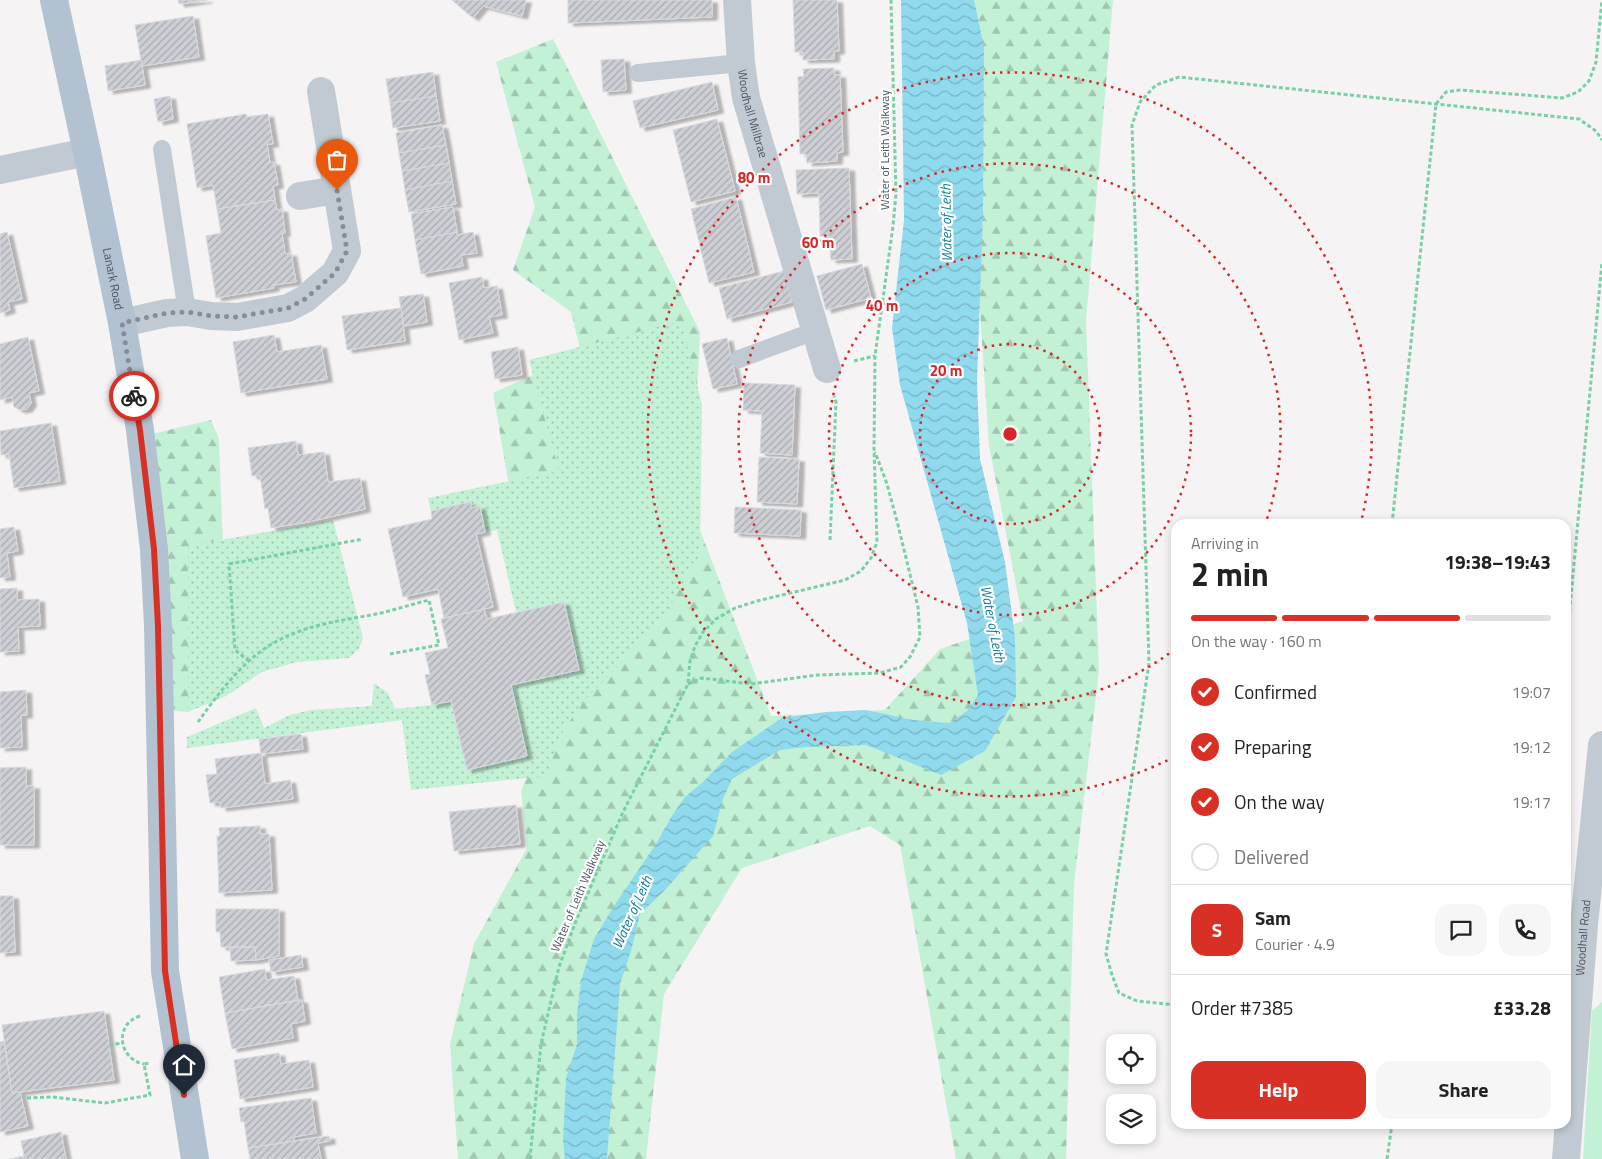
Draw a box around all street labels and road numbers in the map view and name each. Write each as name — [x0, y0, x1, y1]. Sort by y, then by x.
street label: Woodhall Millbrae — [733, 68, 773, 160]
street label: Water of Leith Walkway — [875, 90, 894, 210]
street label: Lanark Road — [98, 246, 129, 311]
street label: Water of Leith Walkway — [545, 837, 610, 955]
street label: Woodhall Road — [1570, 899, 1595, 976]

